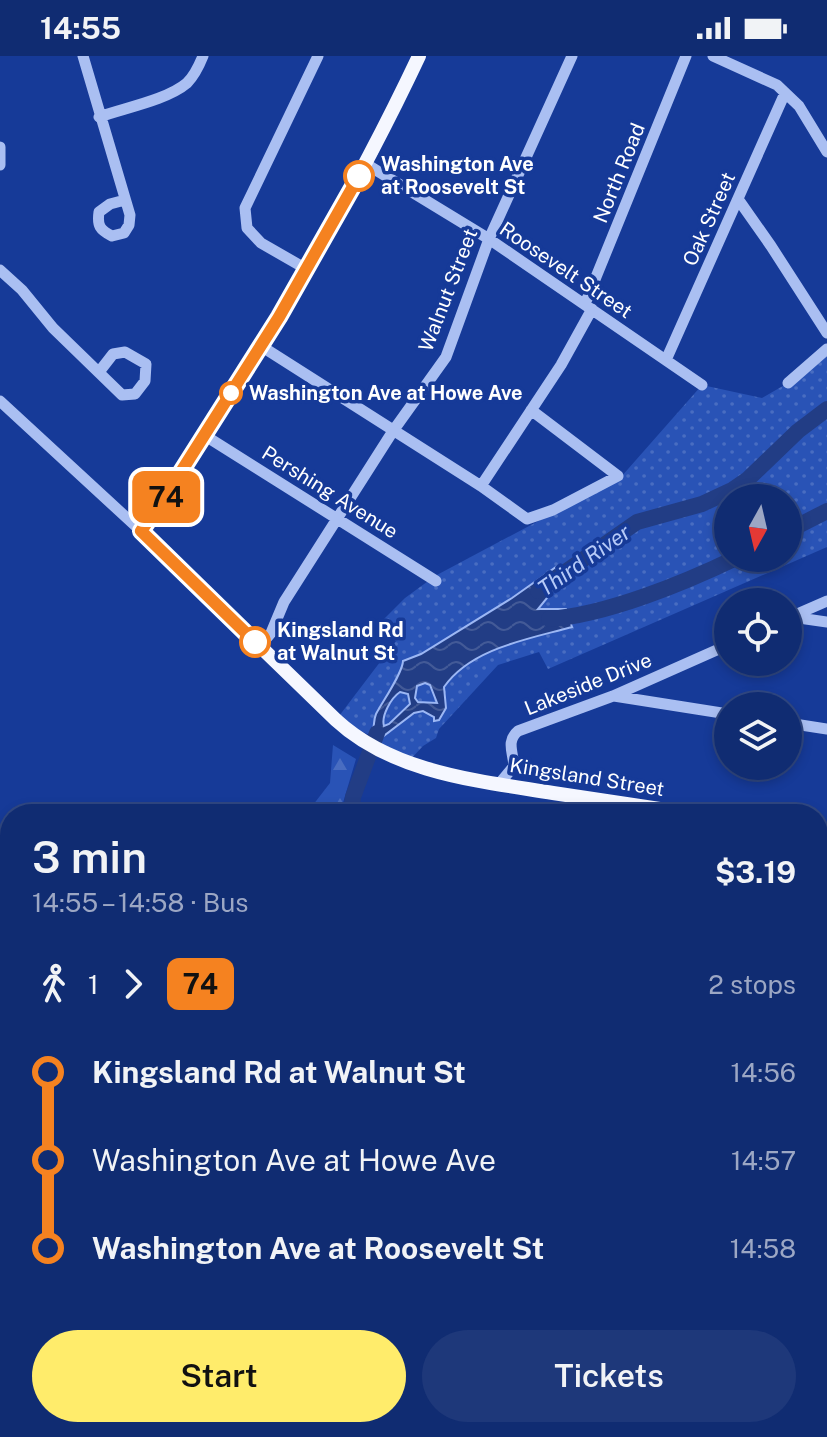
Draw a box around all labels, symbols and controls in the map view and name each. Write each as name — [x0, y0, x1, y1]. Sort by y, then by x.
text: 14:55 — [40, 10, 121, 46]
street label: North Road — [588, 120, 650, 226]
place label: Washington Ave at Roosevelt St — [381, 152, 534, 199]
marker: Washington Ave at Roosevelt St — [344, 161, 374, 191]
street label: Oak Street — [678, 168, 740, 270]
street label: Roosevelt Street — [495, 217, 637, 323]
street label: Walnut Street — [414, 225, 482, 355]
place label: Washington Ave at Howe Ave — [249, 381, 523, 405]
marker: Washington Ave at Howe Ave — [220, 382, 242, 404]
street label: Pershing Avenue — [258, 441, 402, 543]
line badge: 74 — [130, 471, 202, 523]
text: 74 — [148, 480, 184, 513]
north arrow — [714, 484, 802, 572]
map controls — [714, 484, 802, 780]
water label: Third River — [533, 518, 636, 601]
button: locate — [714, 588, 802, 676]
place label: Kingsland Rd at Walnut St — [277, 618, 404, 665]
marker: Kingsland Rd at Walnut St — [240, 627, 270, 657]
street label: Lakeside Drive — [521, 648, 655, 720]
button: layers — [714, 692, 802, 780]
street label: Kingsland Street — [508, 753, 666, 801]
text: 3 min — [32, 831, 147, 883]
text: $3.19 — [715, 854, 796, 890]
text: 14:55 – 14:58 · Bus — [32, 887, 248, 918]
icon: walk — [32, 962, 76, 1006]
icon: forward — [111, 962, 155, 1006]
text: 74 — [183, 967, 218, 1000]
text: 1 — [88, 969, 99, 1000]
text: 2 stops — [708, 969, 796, 1000]
text: Kingsland Rd at Walnut St — [92, 1054, 466, 1090]
text: 14:56 — [730, 1057, 796, 1088]
text: Washington Ave at Howe Ave — [92, 1142, 496, 1178]
text: 14:57 — [731, 1145, 796, 1176]
text: Washington Ave at Roosevelt St — [92, 1230, 544, 1266]
text: 14:58 — [730, 1233, 796, 1264]
button: Start — [32, 1330, 406, 1422]
button: Tickets — [422, 1330, 796, 1422]

